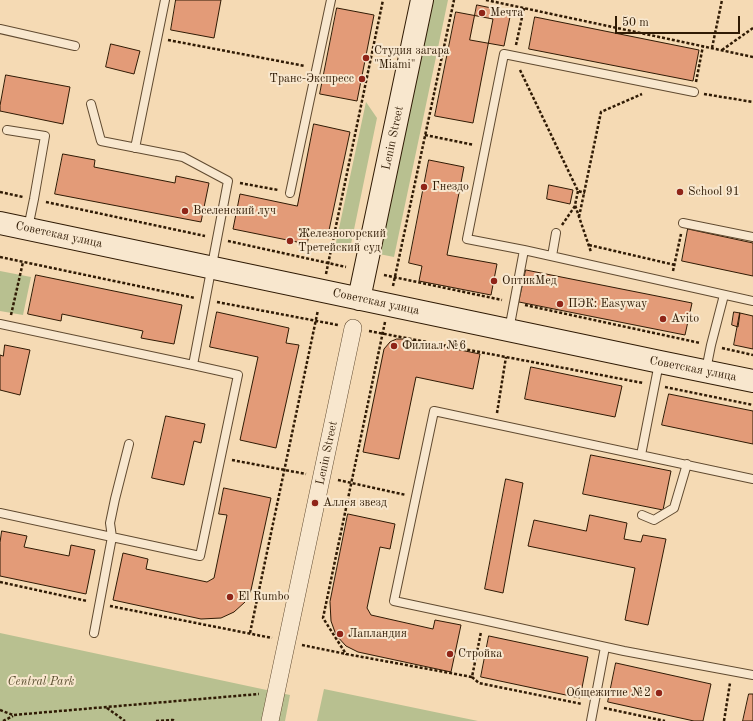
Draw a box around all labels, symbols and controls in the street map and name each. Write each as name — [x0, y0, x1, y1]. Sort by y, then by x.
place label: Мечта — [490, 6, 523, 20]
marker: Мечта — [477, 8, 487, 18]
scale bar — [617, 8, 742, 34]
text: 50 m — [622, 17, 649, 29]
place label: Студия загара "Miami" — [374, 44, 450, 72]
marker: Студия загара "Miami" — [361, 53, 371, 63]
place label: Транс-Экспресс — [269, 72, 354, 86]
marker: Транс-Экспресс — [357, 74, 367, 84]
street label: Lenin Street — [379, 105, 407, 171]
place label: Гнездо — [432, 180, 469, 194]
marker: Гнездо — [419, 182, 429, 192]
place label: School 91 — [688, 185, 740, 199]
marker: School 91 — [675, 187, 685, 197]
place label: Вселенский луч — [193, 204, 276, 218]
marker: Вселенский луч — [180, 206, 190, 216]
street label: Советская улица — [14, 219, 104, 251]
place label: Железногорский Третейский суд — [298, 227, 386, 255]
marker: Железногорский Третейский суд — [285, 236, 295, 246]
place label: ОптикМед — [502, 274, 557, 288]
marker: ОптикМед — [489, 276, 499, 286]
street label: Советская улица — [331, 286, 421, 318]
place label: ПЭК: Easyway — [568, 297, 647, 311]
marker: ПЭК: Easyway — [555, 299, 565, 309]
place label: Avito — [671, 312, 699, 326]
marker: Avito — [658, 314, 668, 324]
place label: Филиал №6 — [402, 339, 466, 353]
marker: Филиал №6 — [389, 341, 399, 351]
street label: Советская улица — [648, 353, 738, 385]
street label: Lenin Street — [313, 420, 341, 486]
place label: Аллея звезд — [323, 496, 387, 510]
marker: Аллея звезд — [310, 498, 320, 508]
place label: El Rumbo — [238, 590, 290, 604]
marker: El Rumbo — [225, 592, 235, 602]
place label: Лапландия — [348, 627, 407, 641]
marker: Лапландия — [335, 629, 345, 639]
place label: Стройка — [458, 647, 502, 661]
marker: Стройка — [445, 649, 455, 659]
park label: Central Park — [8, 675, 74, 689]
place label: Общежитие №2 — [566, 686, 651, 700]
marker: Общежитие №2 — [654, 688, 664, 698]

